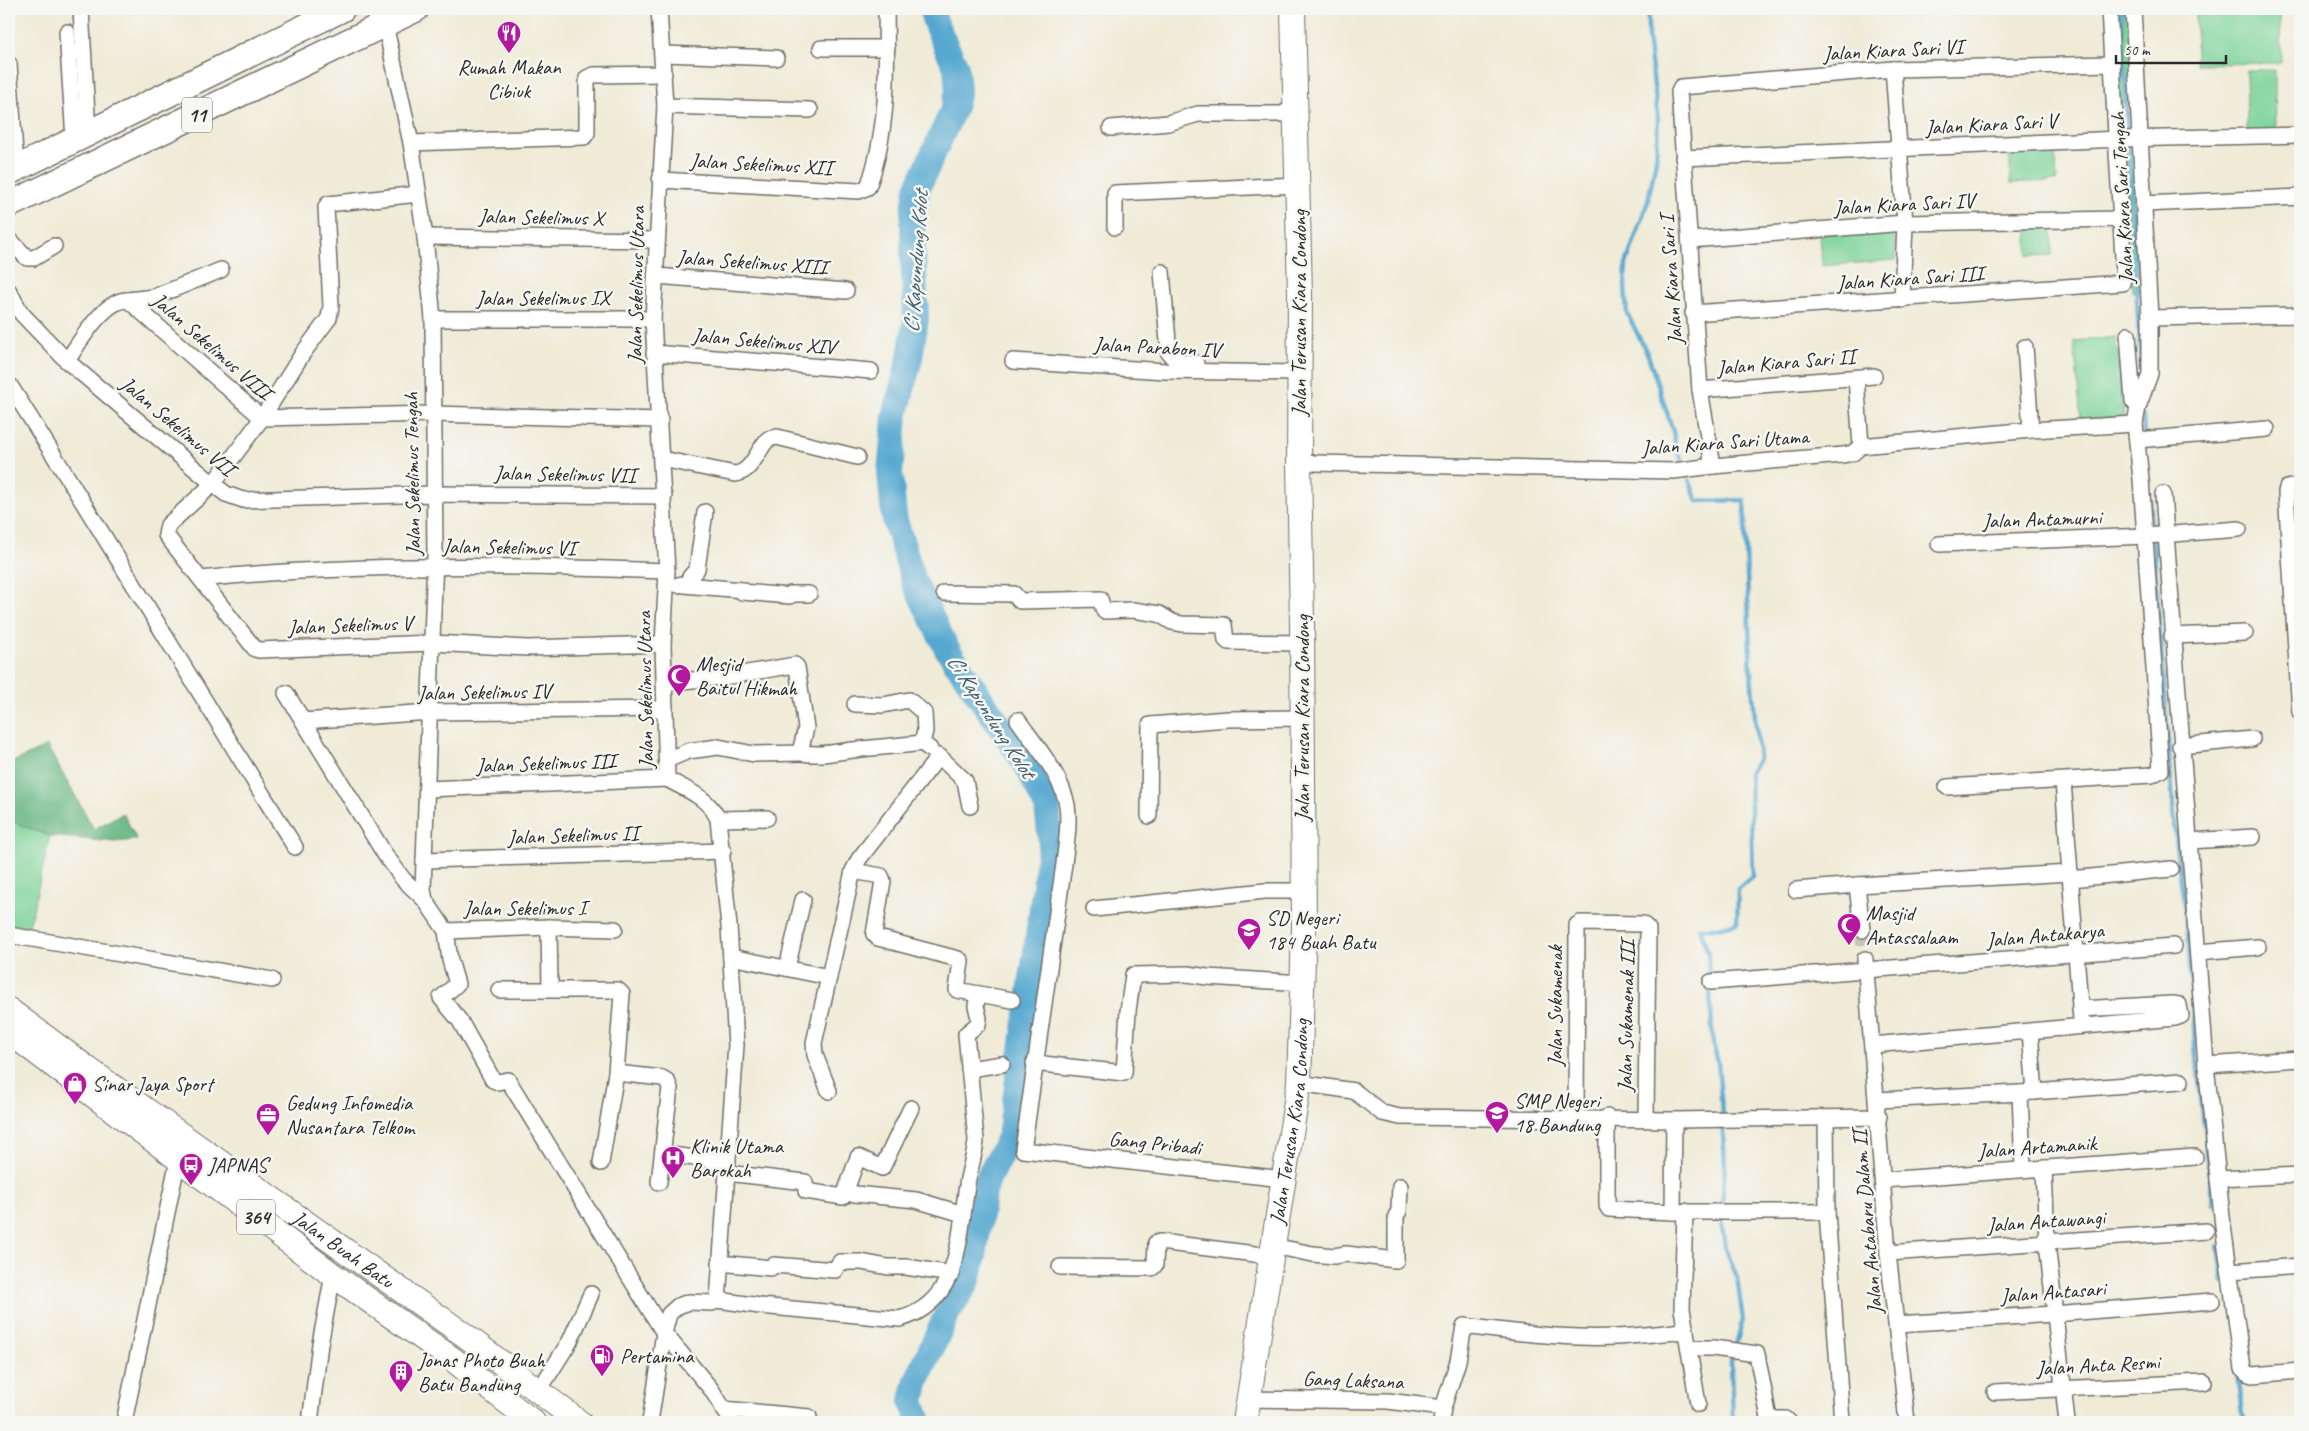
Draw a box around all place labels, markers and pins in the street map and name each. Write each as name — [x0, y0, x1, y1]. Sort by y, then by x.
restaurant icon: Rumah Makan Cibiuk — [496, 20, 522, 54]
place label: Rumah Makan Cibiuk — [457, 54, 561, 104]
place label: Mesjid Baitul Hikmah — [696, 651, 798, 701]
mosque icon: Mesjid Baitul Hikmah — [666, 663, 692, 697]
place label: Masjid Antassalaam — [1866, 900, 1959, 950]
place label: SD Negeri 184 Buah Batu — [1266, 905, 1377, 955]
mosque icon: Masjid Antassalaam — [1836, 912, 1862, 946]
school or university icon: SD Negeri 184 Buah Batu — [1236, 917, 1262, 951]
shop icon: Sinar Jaya Sport — [62, 1071, 88, 1105]
place label: Sinar Jaya Sport — [92, 1071, 216, 1097]
place label: SMP Negeri 18 Bandung — [1514, 1088, 1603, 1138]
place label: Gedung Infomedia Nusantara Telkom — [286, 1090, 416, 1140]
school or university icon: SMP Negeri 18 Bandung — [1484, 1100, 1510, 1134]
office icon: Gedung Infomedia Nusantara Telkom — [255, 1102, 281, 1136]
place label: Klinik Utama Barokah — [690, 1133, 785, 1183]
hospital icon: Klinik Utama Barokah — [660, 1145, 686, 1179]
bus stop icon: JAPNAS — [178, 1152, 204, 1186]
place label: JAPNAS — [207, 1152, 271, 1178]
fuel station icon: Pertamina — [589, 1343, 615, 1377]
place label: Pertamina — [620, 1343, 695, 1369]
place label: Jonas Photo Buah Batu Bandung — [417, 1347, 546, 1397]
building icon: Jonas Photo Buah Batu Bandung — [388, 1359, 414, 1393]

